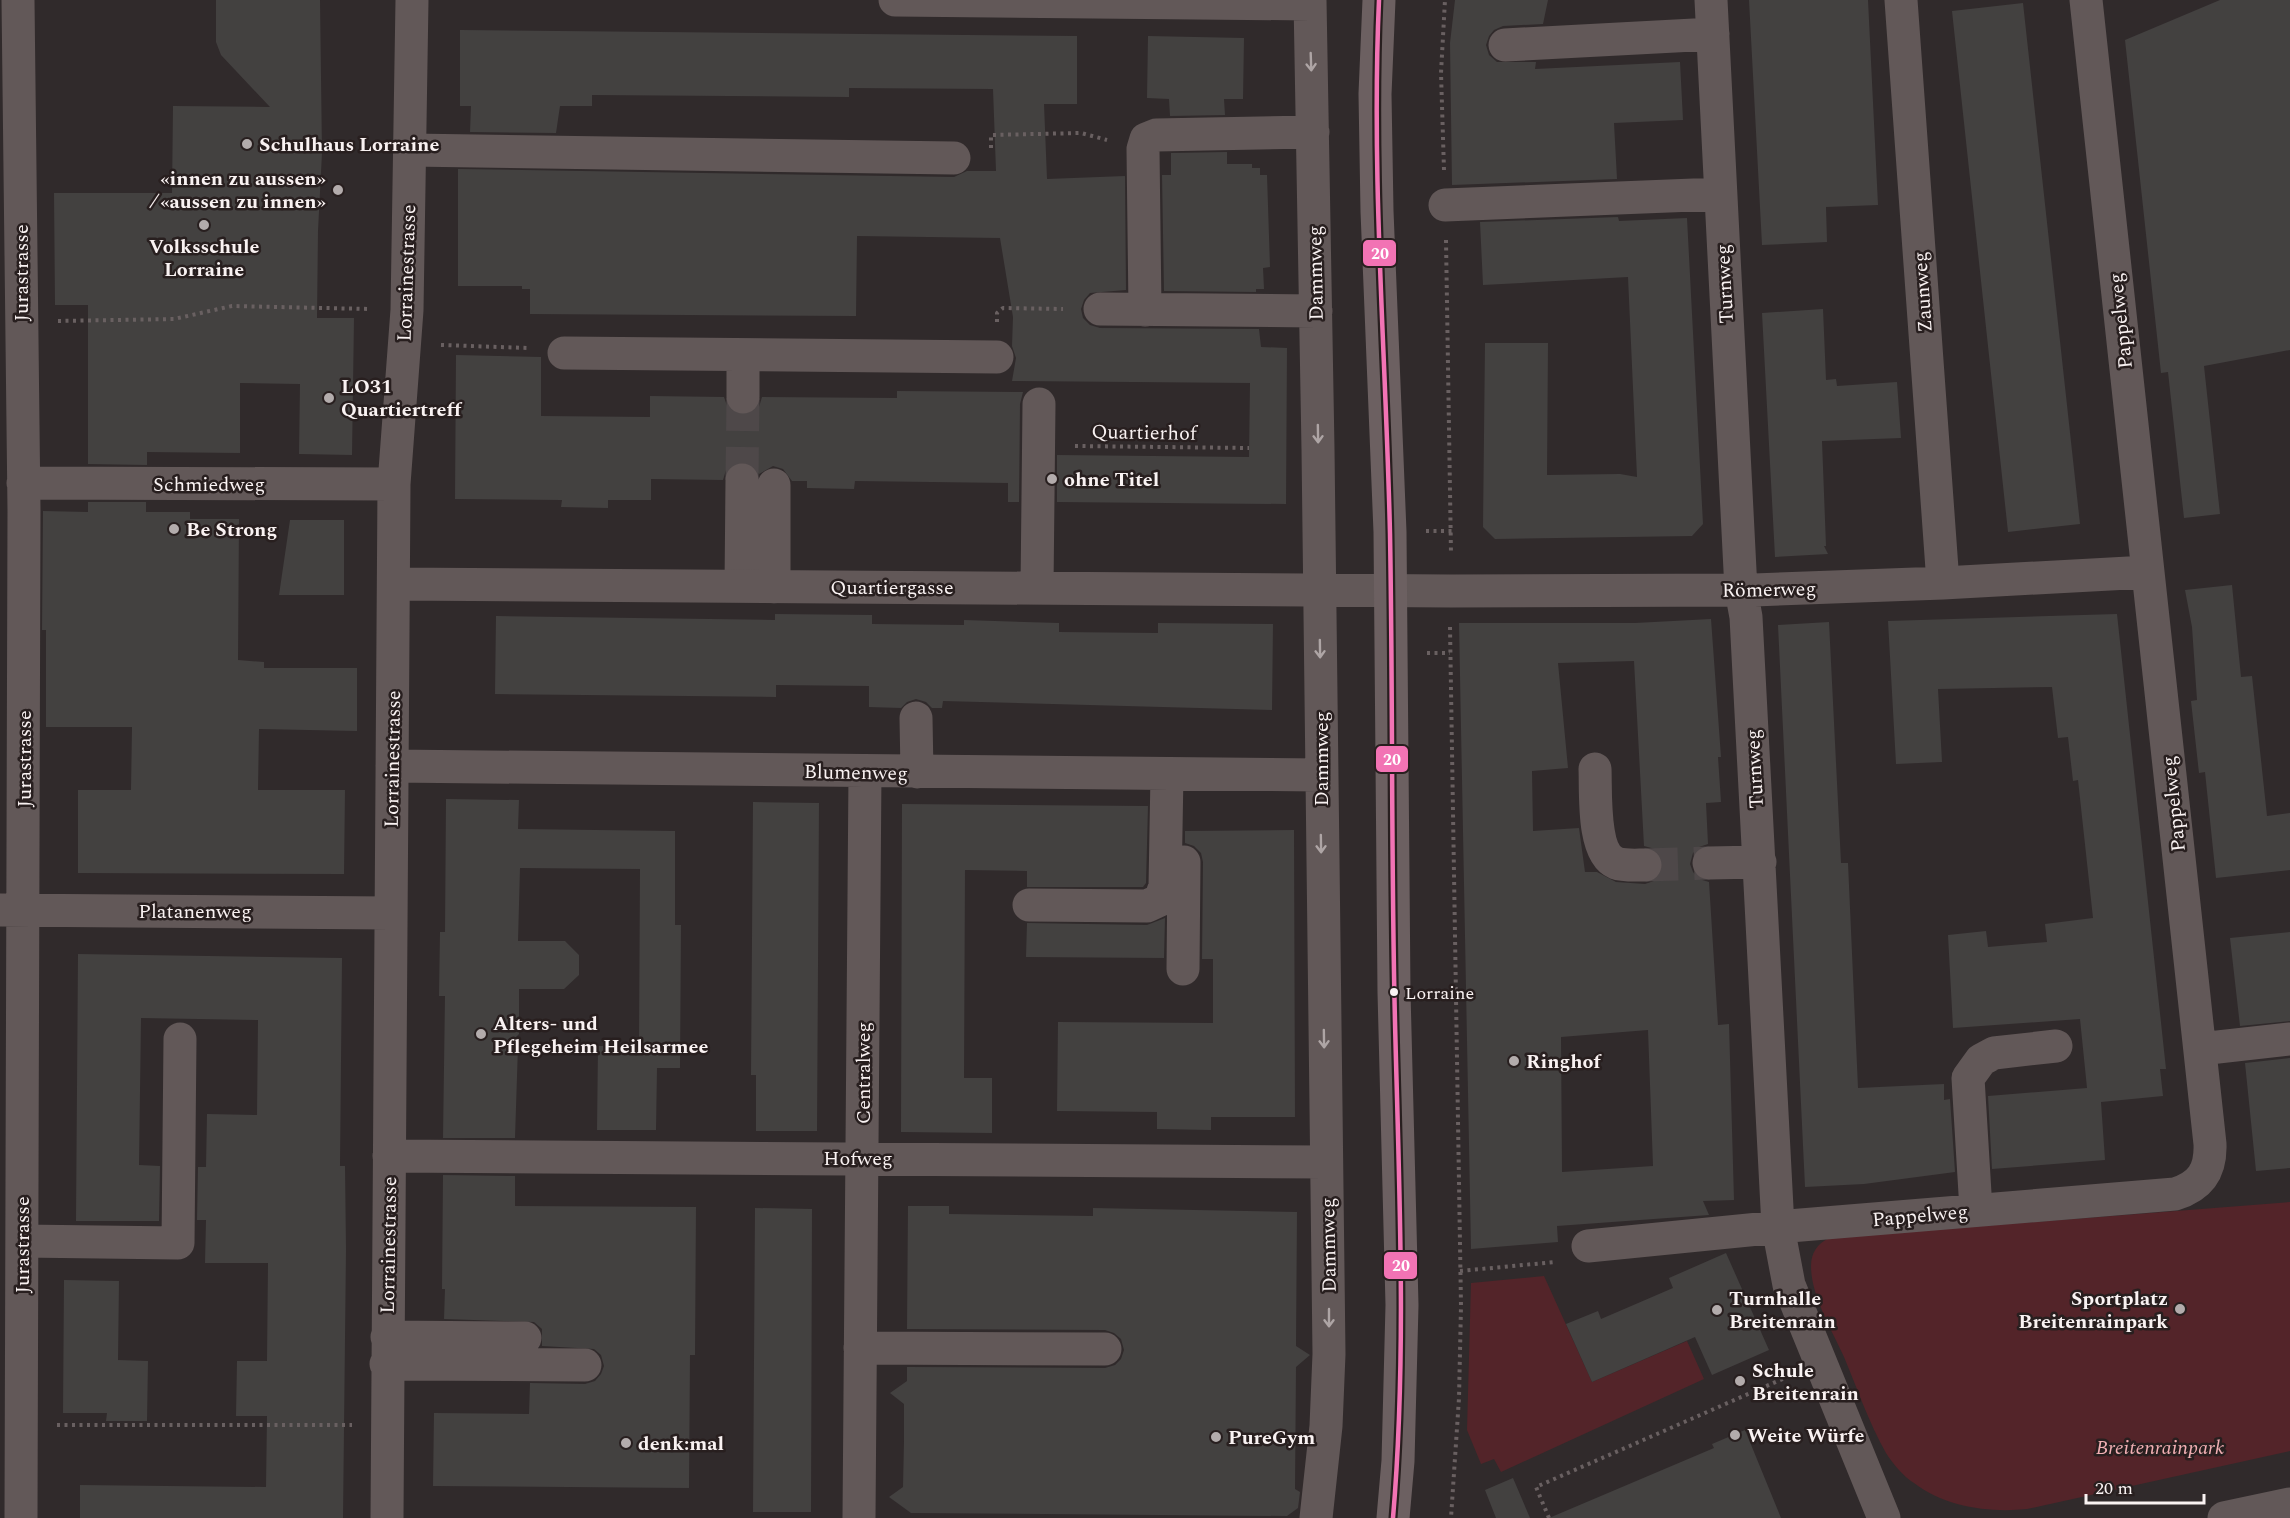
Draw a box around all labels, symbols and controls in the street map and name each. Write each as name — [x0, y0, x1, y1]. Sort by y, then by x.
one-way arrow — [1305, 52, 1317, 72]
place label: Schulhaus Lorraine — [259, 130, 439, 160]
marker: Schulhaus Lorraine — [240, 137, 254, 151]
place label: «innen zu aussen» ⁄ «aussen zu innen» — [148, 164, 326, 217]
marker: «innen zu aussen» ⁄ «aussen zu innen» — [331, 183, 345, 197]
street label: Lorrainestrasse — [390, 204, 424, 342]
marker: Volksschule Lorraine — [197, 218, 211, 232]
street label: Jurastrasse — [7, 224, 37, 322]
street label: Dammweg — [1300, 225, 1332, 321]
place label: Volksschule Lorraine — [149, 232, 259, 285]
line badge: 20 — [1362, 239, 1397, 267]
text: 20 — [1371, 242, 1389, 266]
street label: Turnweg — [1708, 243, 1742, 324]
street label: Zaunweg — [1905, 250, 1941, 333]
street label: Pappelweg — [2101, 272, 2141, 370]
place label: LO31 Quartiertreff — [341, 372, 462, 425]
marker: LO31 Quartiertreff — [322, 391, 336, 405]
street label: Quartierhof — [1091, 417, 1199, 449]
one-way arrow — [1312, 423, 1324, 443]
place label: ohne Titel — [1064, 465, 1159, 495]
street label: Schmiedweg — [153, 470, 265, 500]
marker: ohne Titel — [1045, 472, 1059, 486]
place label: Be Strong — [186, 515, 277, 545]
marker: Be Strong — [167, 522, 181, 536]
street label: Quartiergasse — [830, 573, 954, 603]
street label: Römerweg — [1722, 574, 1817, 606]
one-way arrow — [1314, 638, 1326, 658]
street label: Lorrainestrasse — [377, 690, 409, 828]
street label: Jurastrasse — [10, 710, 40, 808]
street label: Dammweg — [1307, 711, 1337, 807]
street label: Turnweg — [1738, 728, 1772, 809]
line badge: 20 — [1375, 745, 1409, 773]
text: 20 — [1383, 748, 1401, 772]
street label: Pappelweg — [2154, 755, 2194, 853]
street label: Blumenweg — [804, 757, 908, 789]
one-way arrow — [1315, 833, 1327, 853]
street label: Platanenweg — [138, 897, 252, 927]
place label: Lorraine — [1405, 980, 1474, 1007]
marker: Lorraine — [1388, 986, 1400, 998]
place label: Alters- und Pflegeheim Heilsarmee — [493, 1009, 709, 1062]
street label: Centralweg — [849, 1022, 879, 1124]
marker: Alters- und Pflegeheim Heilsarmee — [474, 1027, 488, 1041]
one-way arrow — [1318, 1028, 1330, 1048]
place label: Ringhof — [1526, 1047, 1602, 1077]
marker: Ringhof — [1507, 1054, 1521, 1068]
street label: Hofweg — [823, 1144, 893, 1174]
street label: Lorrainestrasse — [373, 1176, 405, 1314]
street label: Jurastrasse — [8, 1196, 38, 1294]
street label: Dammweg — [1313, 1197, 1345, 1293]
street label: Pappelweg — [1871, 1197, 1969, 1235]
line badge: 20 — [1383, 1251, 1418, 1280]
text: 20 — [1392, 1254, 1410, 1278]
place label: Turnhalle Breitenrain — [1729, 1284, 1836, 1337]
place label: Sportplatz Breitenrainpark — [2018, 1284, 2168, 1337]
marker: Sportplatz Breitenrainpark — [2173, 1302, 2187, 1316]
marker: Turnhalle Breitenrain — [1710, 1303, 1724, 1317]
one-way arrow — [1323, 1307, 1335, 1327]
place label: Schule Breitenrain — [1752, 1356, 1859, 1409]
marker: Schule Breitenrain — [1733, 1374, 1747, 1388]
place label: Weite Würfe — [1747, 1421, 1865, 1451]
place label: PureGym — [1228, 1423, 1315, 1453]
marker: Weite Würfe — [1728, 1428, 1742, 1442]
place label: denk:mal — [638, 1429, 724, 1459]
marker: PureGym — [1209, 1430, 1223, 1444]
park label: Breitenrainpark — [2096, 1433, 2225, 1463]
marker: denk:mal — [619, 1436, 633, 1450]
scale bar — [2086, 1467, 2204, 1505]
text: 20 m — [2095, 1475, 2133, 1502]

